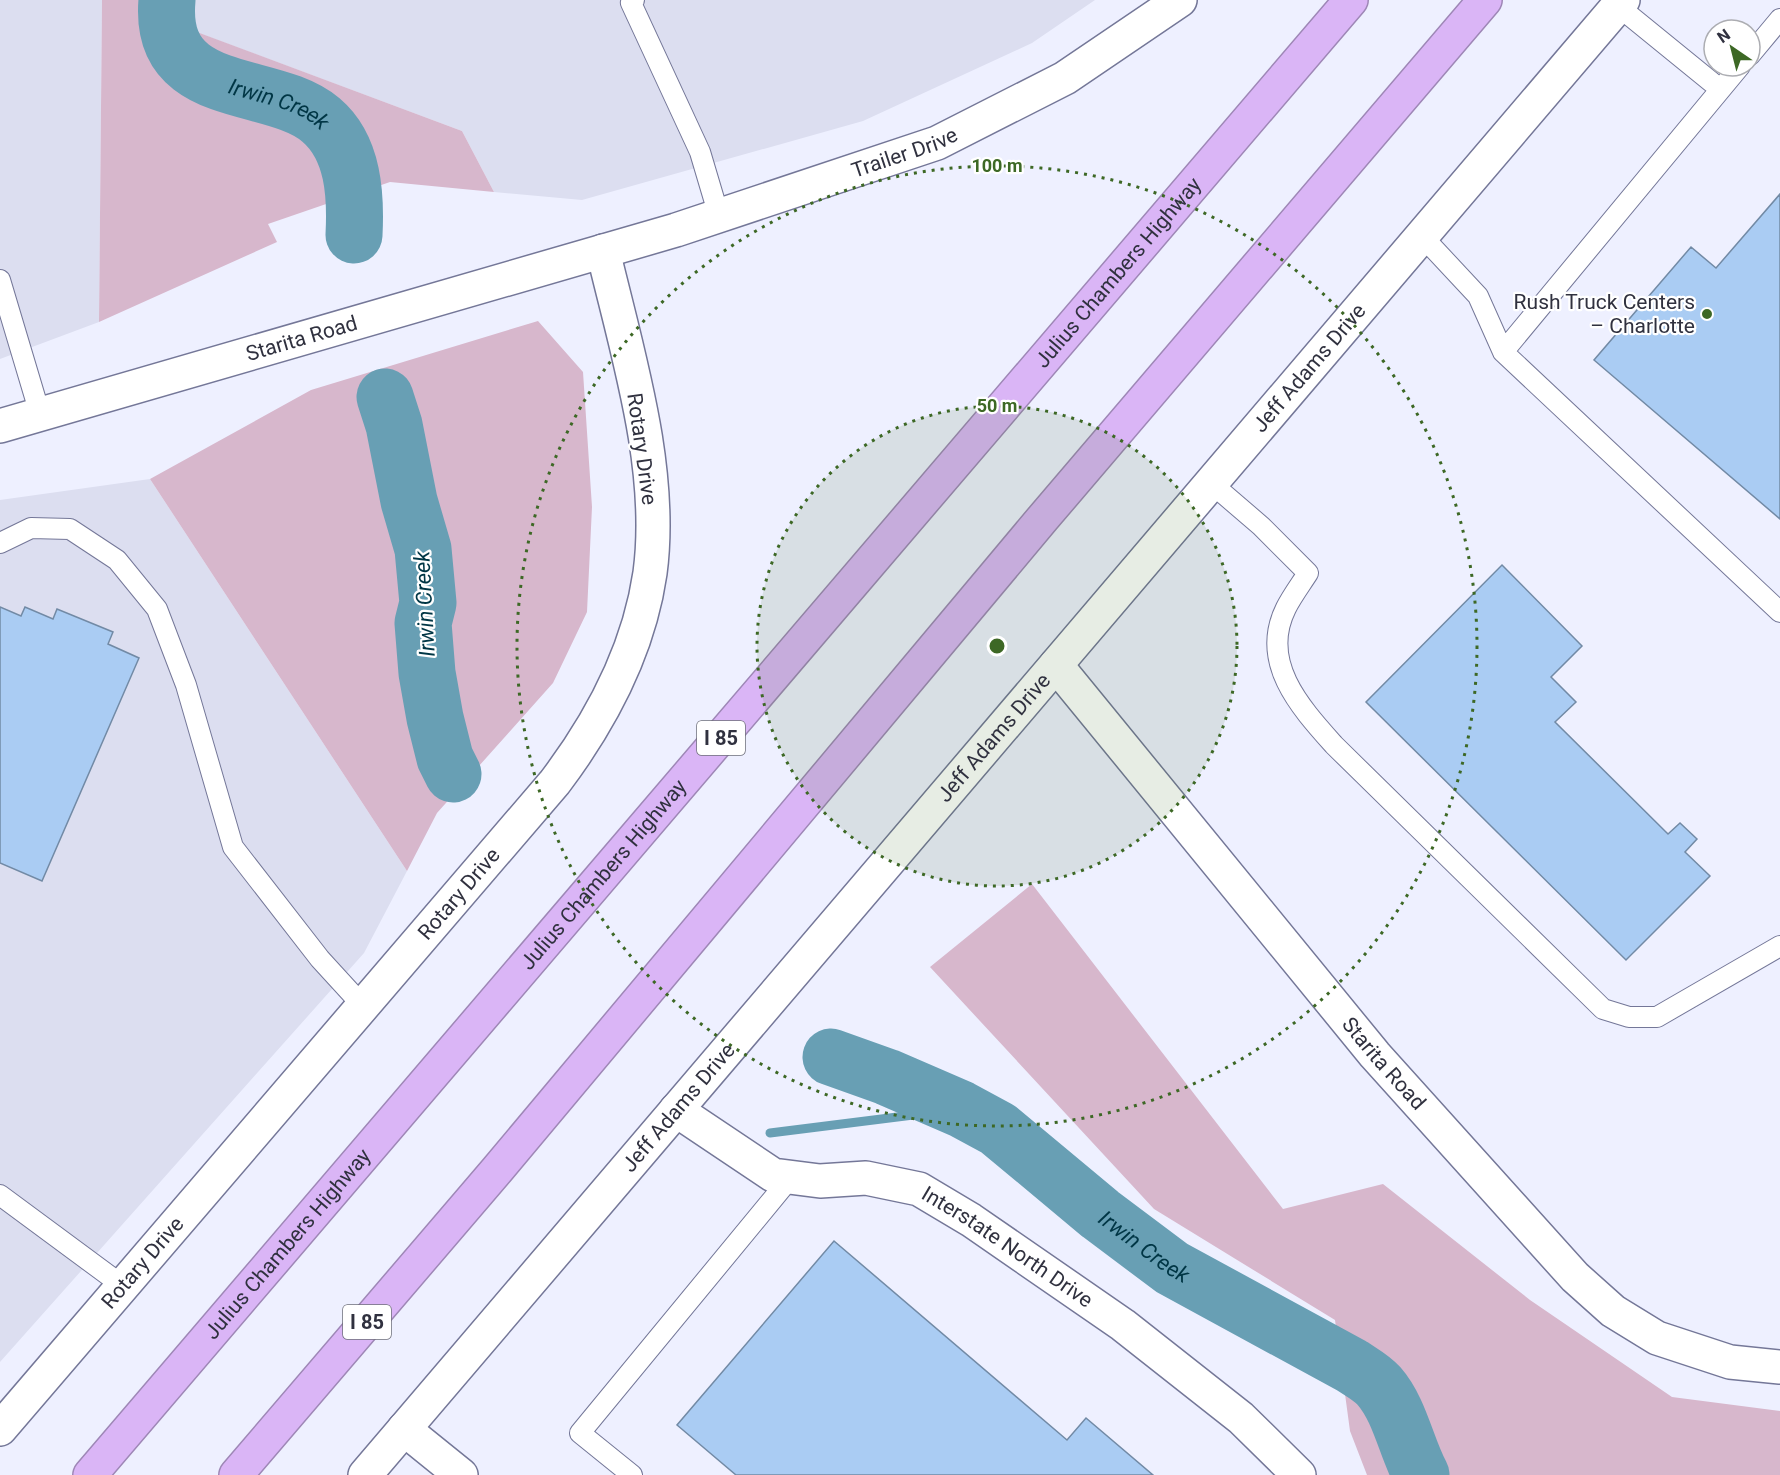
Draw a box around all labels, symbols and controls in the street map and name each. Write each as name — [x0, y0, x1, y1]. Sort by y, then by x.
north arrow — [1702, 18, 1762, 78]
text: N — [1714, 25, 1734, 47]
water label: Irwin Creek — [225, 74, 335, 135]
street label: Trailer Drive — [848, 123, 962, 183]
text: 100 m — [971, 155, 1023, 176]
street label: Julius Chambers Highway — [1030, 172, 1206, 373]
place label: Rush Truck Centers – Charlotte — [1514, 290, 1695, 338]
street label: Jeff Adams Drive — [1248, 299, 1371, 437]
marker: Rush Truck Centers – Charlotte — [1700, 307, 1714, 321]
street label: Starita Road — [243, 311, 360, 366]
street label: Rotary Drive — [622, 391, 662, 507]
text: 50 m — [977, 395, 1017, 416]
water label: Irwin Creek — [409, 549, 440, 658]
centre of rings — [987, 636, 1007, 656]
street label: Jeff Adams Drive — [932, 669, 1055, 807]
road number: I 85 — [697, 721, 745, 755]
street label: Julius Chambers Highway — [515, 774, 691, 975]
street label: Rotary Drive — [413, 843, 505, 945]
street label: Starita Road — [1337, 1012, 1430, 1115]
street label: Jeff Adams Drive — [617, 1038, 740, 1177]
street label: Julius Chambers Highway — [200, 1144, 376, 1344]
street label: Interstate North Drive — [918, 1181, 1097, 1312]
water label: Irwin Creek — [1094, 1206, 1195, 1289]
street label: Rotary Drive — [97, 1212, 188, 1313]
road number: I 85 — [343, 1305, 391, 1339]

